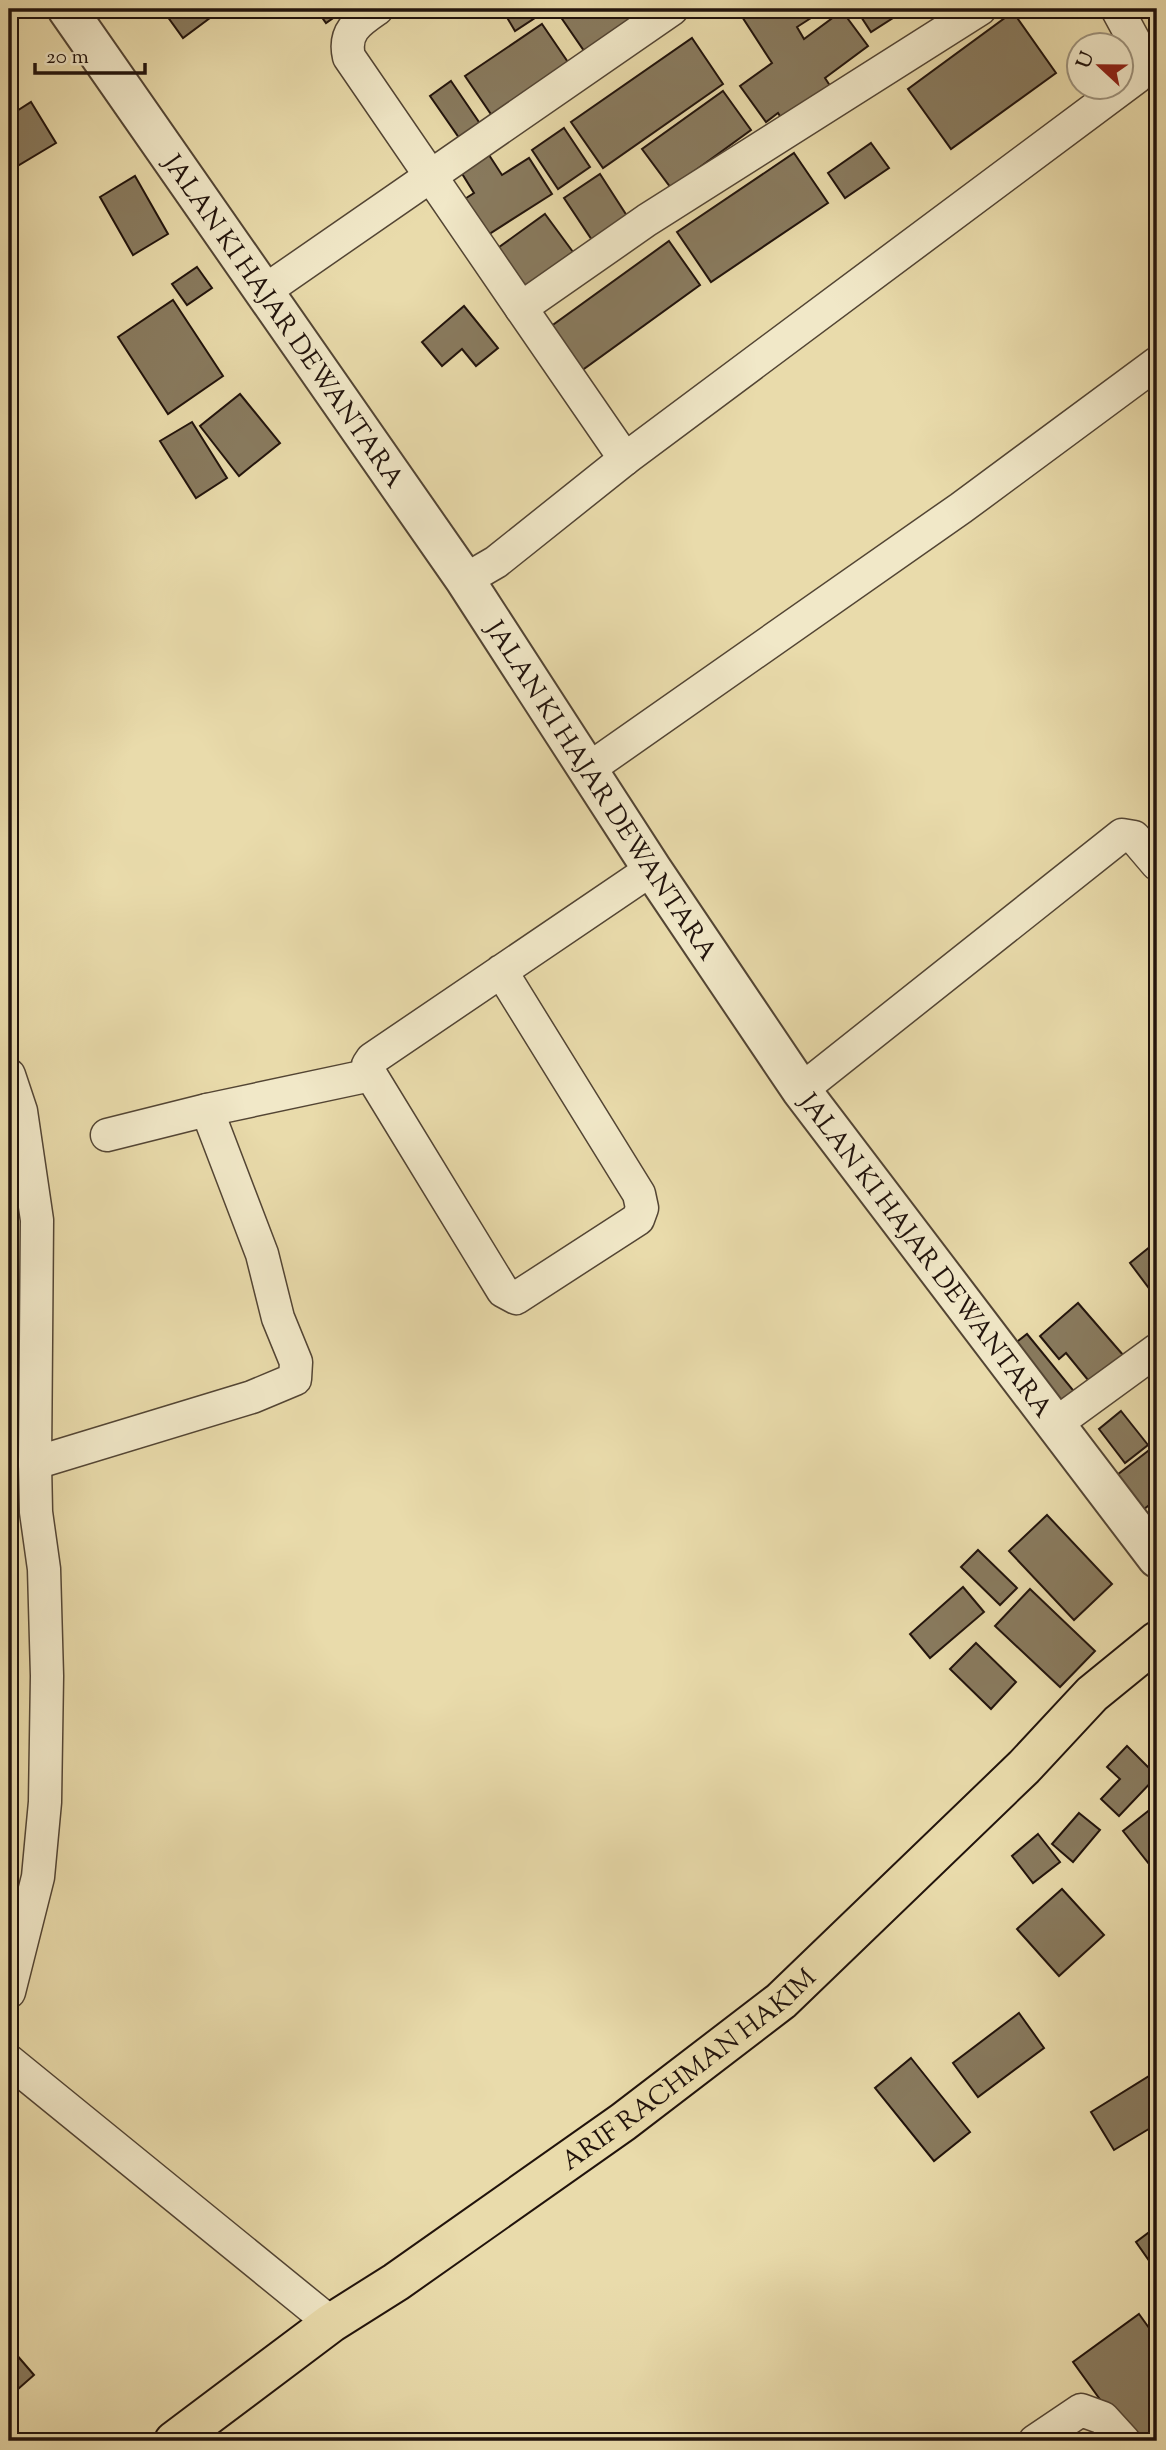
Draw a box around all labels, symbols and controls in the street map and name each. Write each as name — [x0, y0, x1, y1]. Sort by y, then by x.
scale bar — [35, 32, 145, 76]
north arrow — [1064, 32, 1134, 102]
text: 20 m — [46, 43, 89, 73]
text: U — [1071, 48, 1102, 73]
street label: JALAN KI HAJAR DEWANTARA — [152, 146, 412, 497]
street label: JALAN KI HAJAR DEWANTARA — [474, 613, 725, 969]
street label: JALAN KI HAJAR DEWANTARA — [788, 1085, 1060, 1427]
street label: ARIF RACHMAN HAKIM — [555, 1961, 825, 2181]

